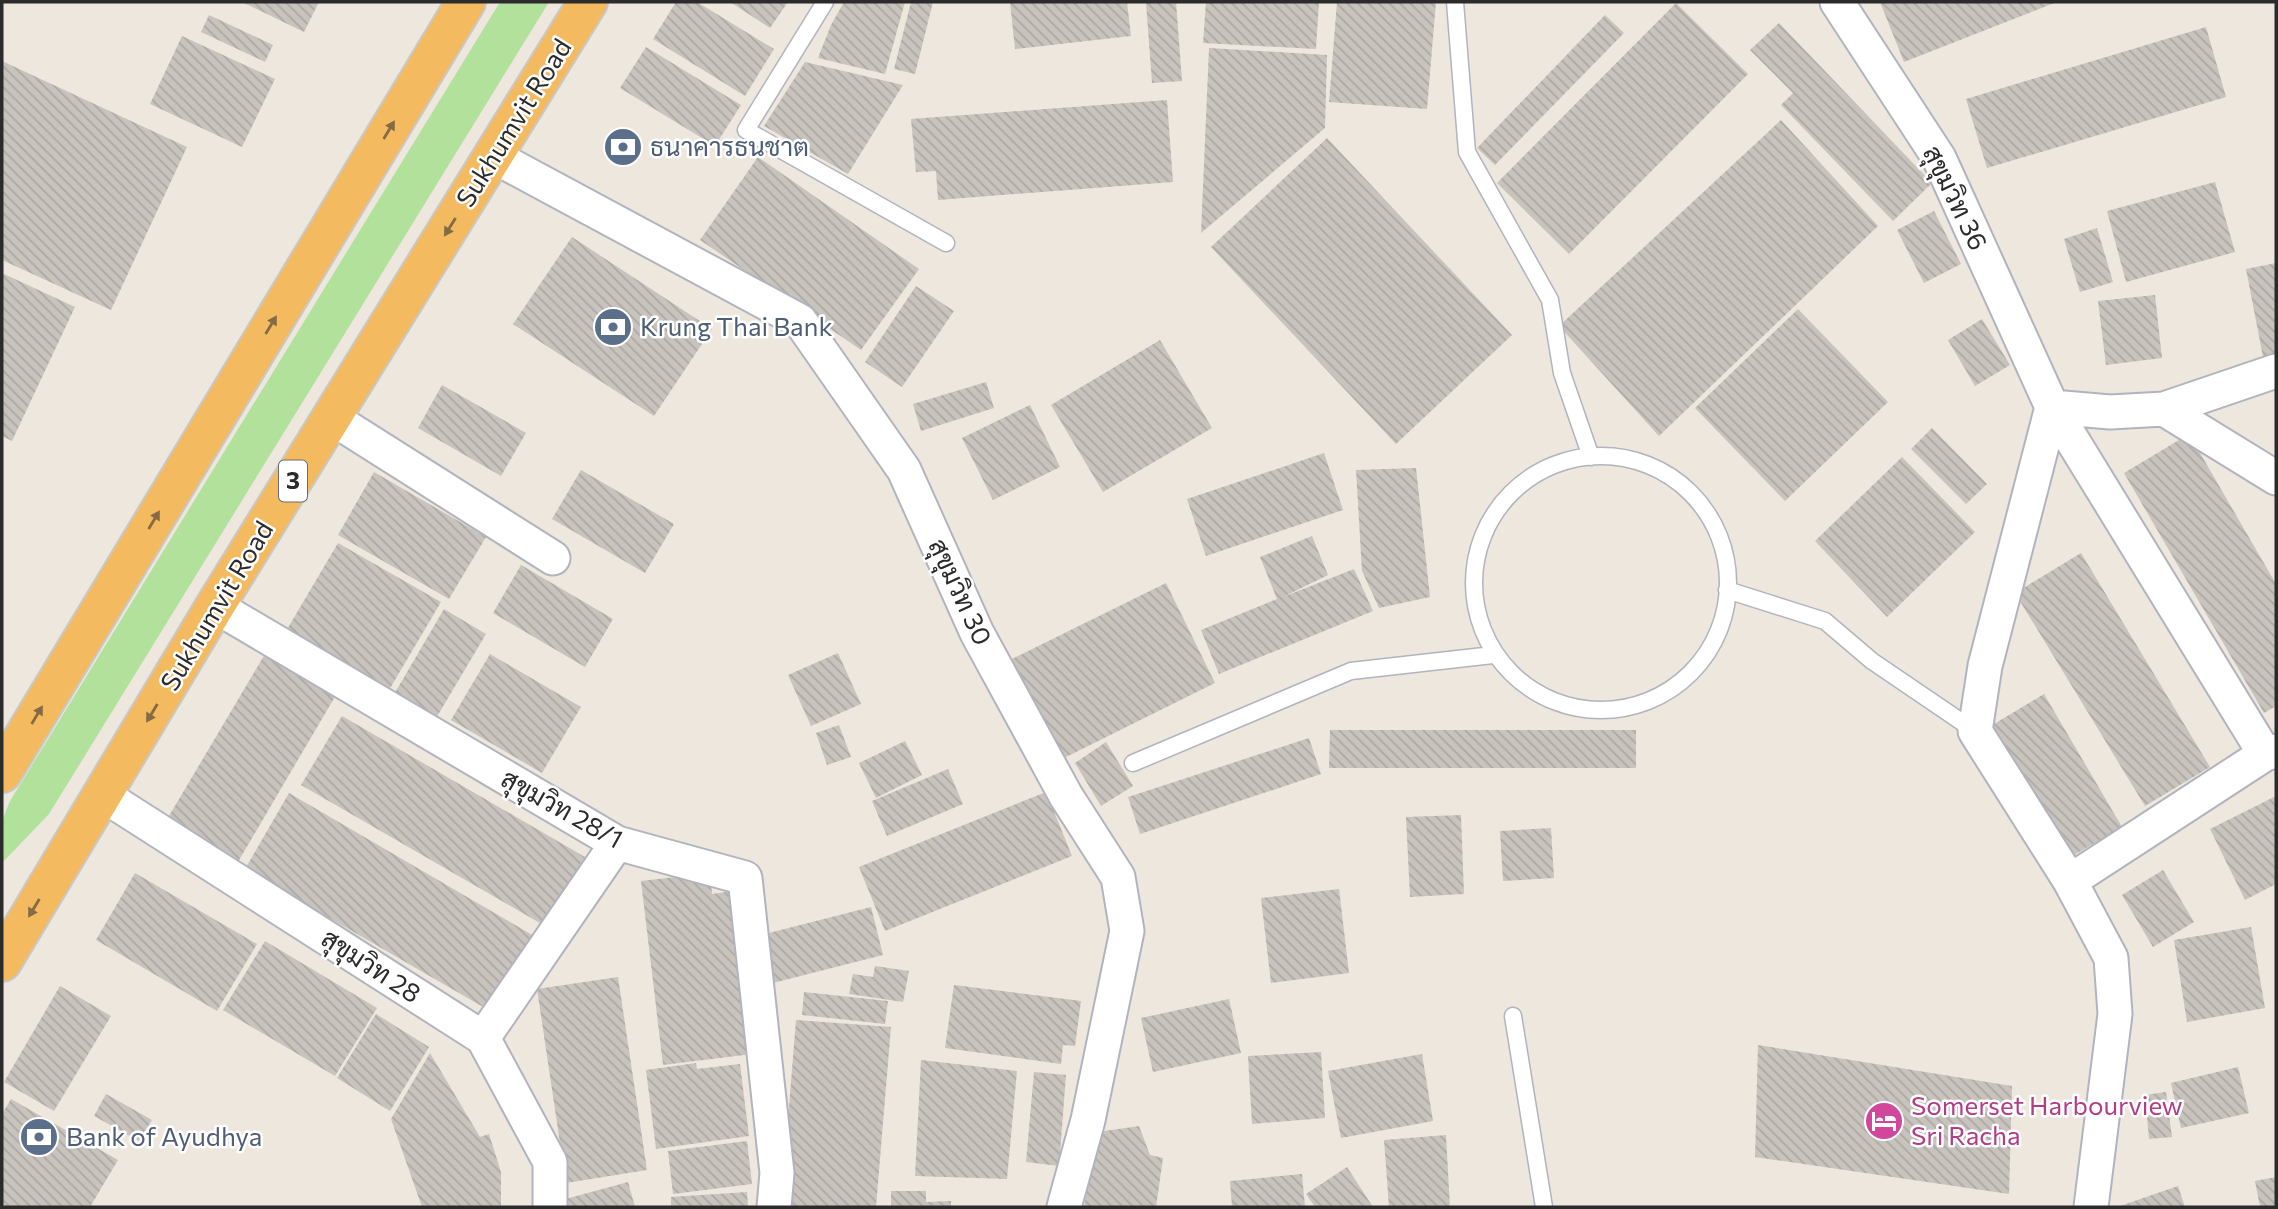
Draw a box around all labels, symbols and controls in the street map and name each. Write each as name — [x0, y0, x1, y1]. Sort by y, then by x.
street label: Sukhumvit Road — [449, 33, 577, 212]
one-way arrow — [382, 120, 395, 139]
bank icon: ธนาคารธนชาต — [602, 126, 644, 168]
place label: ธนาคารธนชาต — [650, 130, 809, 161]
street label: สุขุมวิท 36 — [1914, 140, 1995, 256]
one-way arrow — [443, 217, 456, 237]
bank icon: Krung Thai Bank — [592, 306, 634, 348]
place label: Krung Thai Bank — [640, 310, 833, 341]
one-way arrow — [265, 315, 278, 334]
road number: 3 — [279, 460, 307, 502]
one-way arrow — [148, 510, 161, 529]
street label: Sukhumvit Road — [153, 515, 278, 696]
street label: สุขุมวิท 30 — [920, 533, 999, 651]
one-way arrow — [145, 704, 158, 723]
one-way arrow — [31, 705, 43, 724]
street label: สุขุมวิท 28/1 — [495, 762, 629, 857]
one-way arrow — [28, 899, 41, 918]
street label: สุขุมวิท 28 — [314, 921, 427, 1012]
place label: Somerset Harbourview Sri Racha — [1911, 1089, 2183, 1150]
hotel icon: Somerset Harbourview Sri Racha — [1863, 1100, 1905, 1142]
bank icon: Bank of Ayudhya — [18, 1116, 60, 1158]
place label: Bank of Ayudhya — [66, 1120, 262, 1151]

